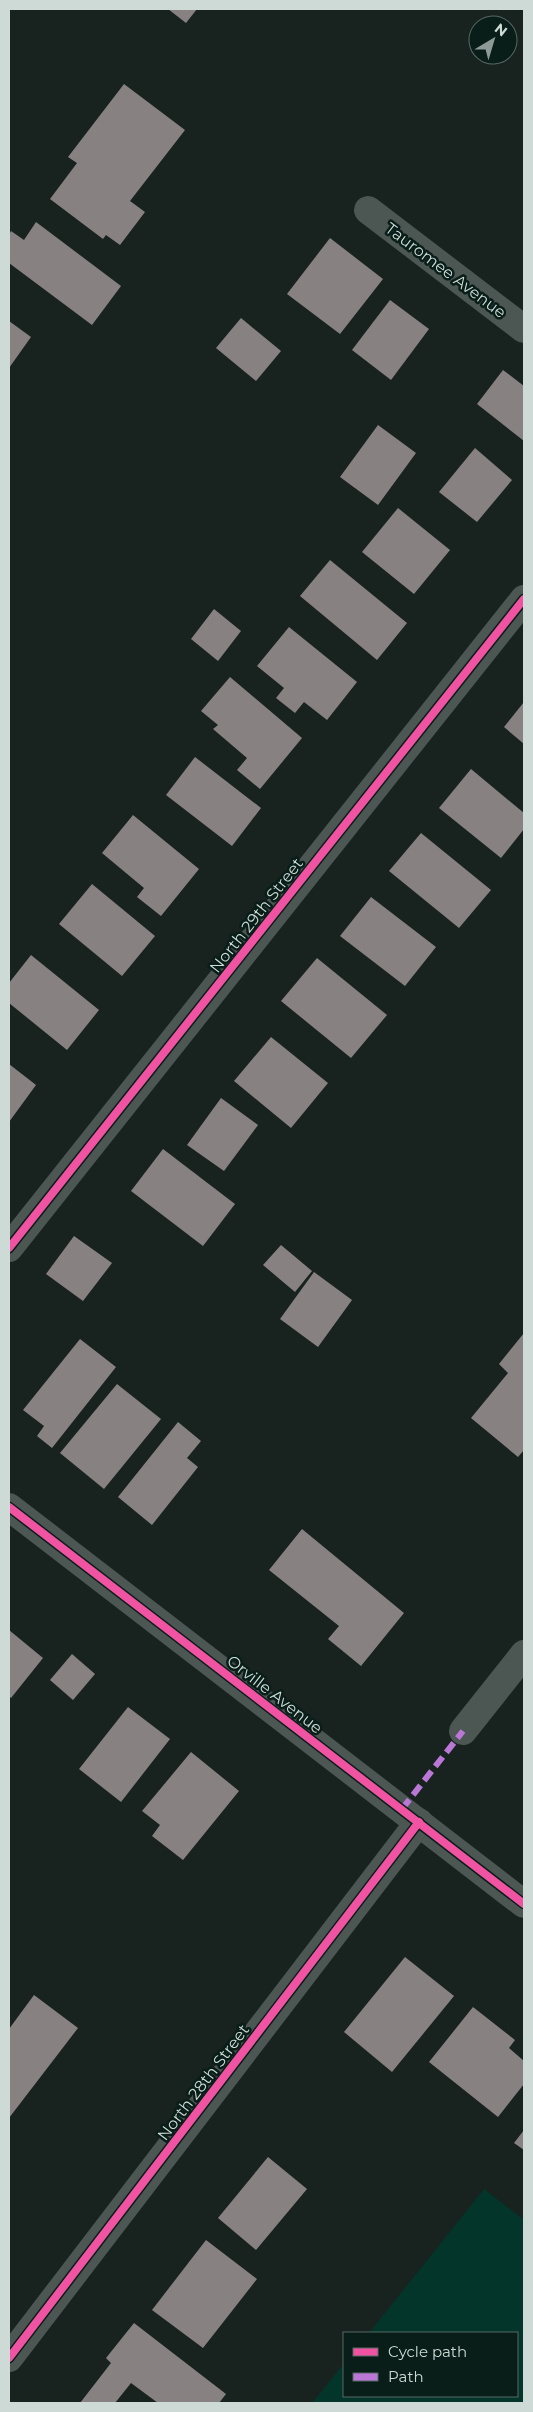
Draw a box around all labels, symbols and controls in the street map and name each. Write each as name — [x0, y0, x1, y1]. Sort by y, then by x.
north arrow — [468, 15, 518, 65]
text: N — [491, 19, 511, 40]
street label: Tauromee Avenue — [382, 219, 510, 322]
street label: North 29th Street — [206, 854, 307, 976]
street label: Orville Avenue — [223, 1651, 326, 1738]
street label: North 28th Street — [154, 2020, 254, 2144]
legend — [343, 2332, 518, 2397]
text: Cycle path — [388, 2342, 467, 2361]
text: Path — [388, 2367, 424, 2386]

